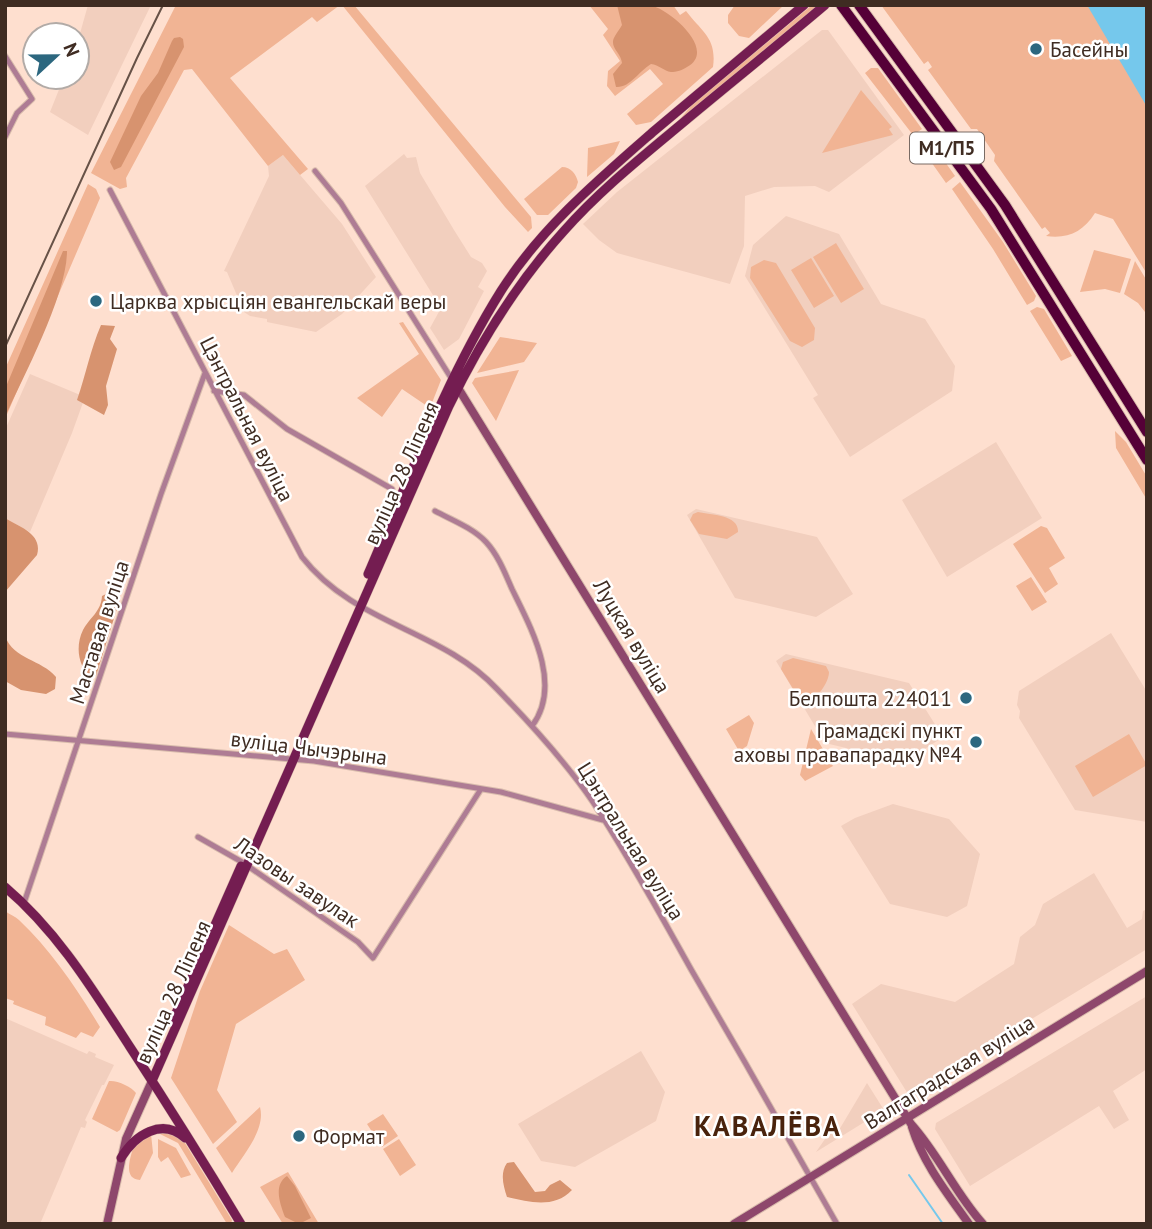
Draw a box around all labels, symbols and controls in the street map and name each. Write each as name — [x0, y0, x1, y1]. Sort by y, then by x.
north arrow — [21, 21, 91, 91]
place label: Басейны — [1050, 36, 1128, 63]
text: N — [58, 39, 85, 60]
marker: Басейны — [1028, 41, 1044, 57]
road number: М1/П5 — [910, 132, 984, 164]
place label: Царква хрысціян евангельскай веры — [110, 288, 446, 315]
marker: Царква хрысціян евангельскай веры — [88, 293, 104, 309]
street label: Цэнтральная вуліца — [194, 332, 300, 506]
street label: вуліца 28 Ліпеня — [357, 397, 445, 549]
street label: Маставая вуліца — [63, 557, 135, 707]
street label: Луцкая вуліца — [587, 573, 677, 698]
place label: Белпошта 224011 — [789, 685, 952, 712]
marker: Белпошта 224011 — [958, 690, 974, 706]
place label: Грамадскі пункт аховы правапарадку №4 — [734, 717, 963, 768]
street label: вуліца Чычэрына — [229, 725, 389, 771]
marker: Грамадскі пункт аховы правапарадку №4 — [968, 734, 984, 750]
street label: Цэнтральная вуліца — [571, 757, 691, 925]
street label: Лазовы завулак — [229, 830, 365, 934]
street label: вуліца 28 Ліпеня — [129, 916, 217, 1068]
street label: Валгаградская вуліца — [859, 1009, 1039, 1135]
district label: КАВАЛЁВА — [694, 1107, 842, 1144]
place label: Формат — [313, 1123, 385, 1150]
marker: Формат — [291, 1128, 307, 1144]

